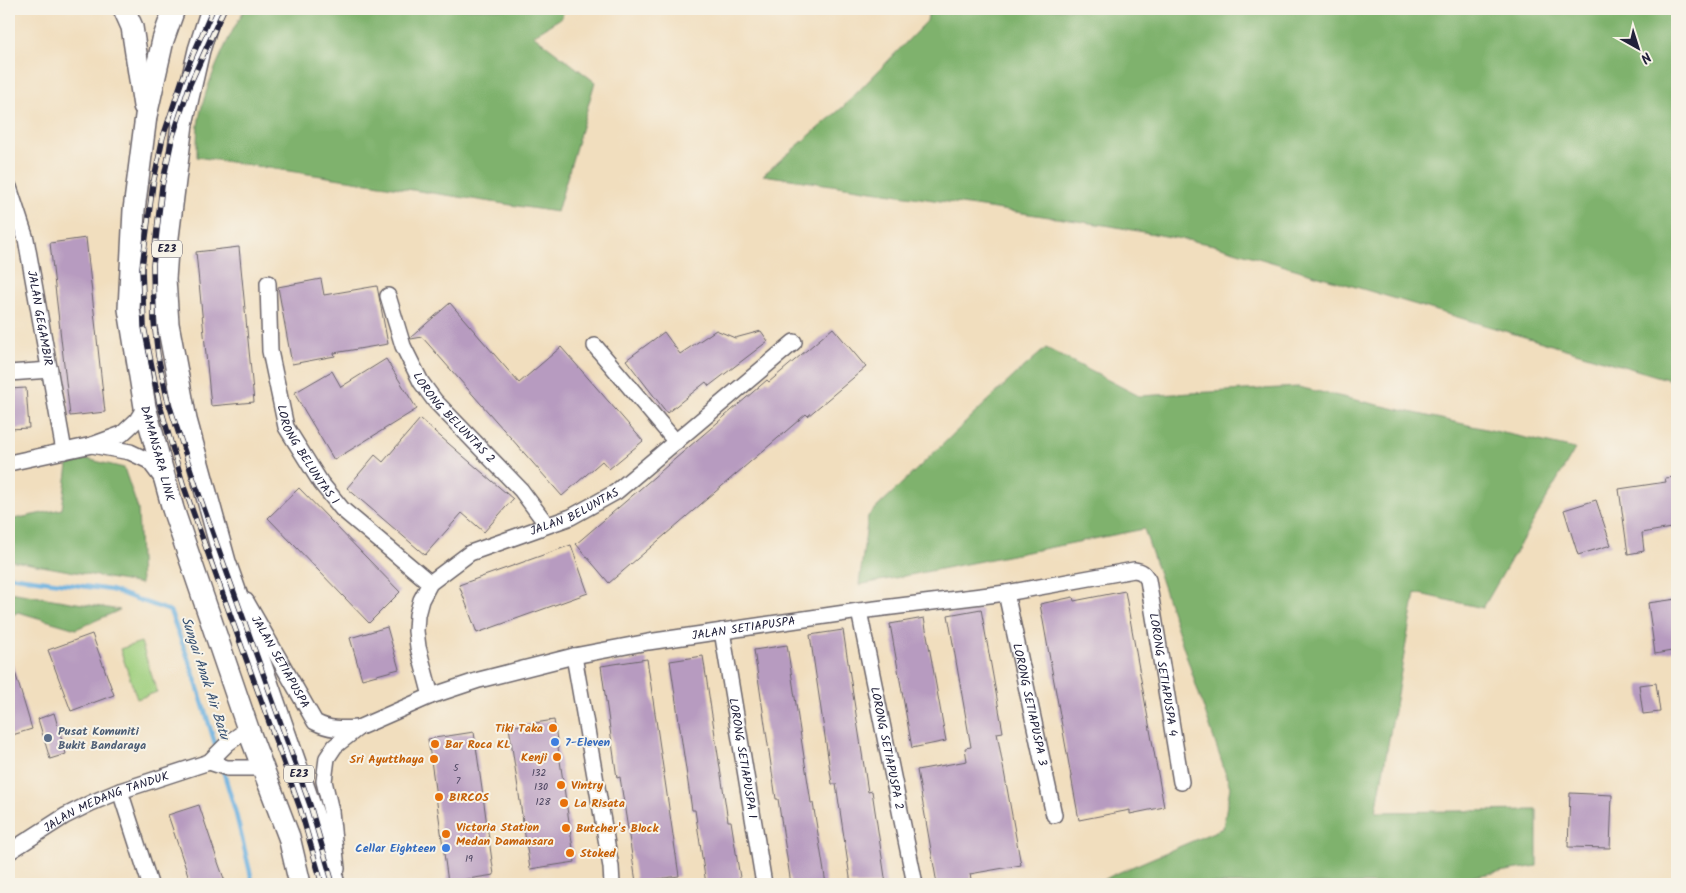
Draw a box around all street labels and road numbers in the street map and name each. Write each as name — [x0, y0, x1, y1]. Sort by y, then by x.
road number: E23 — [152, 240, 182, 258]
street label: JALAN GEGAMBIR — [22, 269, 58, 367]
street label: LORONG BELUNTAS 2 — [408, 369, 500, 468]
street label: DAMANSARA LINK — [136, 403, 180, 504]
street label: LORONG BELUNTAS 1 — [272, 403, 344, 509]
street label: JALAN BELUNTAS — [527, 482, 623, 540]
street label: JALAN SETIAPUSPA — [690, 611, 797, 645]
street label: JALAN SETIAPUSPA — [247, 612, 315, 712]
street label: LORONG SETIAPUSPA 4 — [1144, 612, 1183, 738]
street label: LORONG SETIAPUSPA 3 — [1008, 641, 1053, 768]
street label: LORONG SETIAPUSPA 2 — [865, 685, 909, 811]
street label: LORONG SETIAPUSPA 1 — [724, 697, 763, 820]
street label: JALAN MEDANG TANDUK — [39, 766, 172, 837]
road number: E23 — [284, 766, 314, 782]

